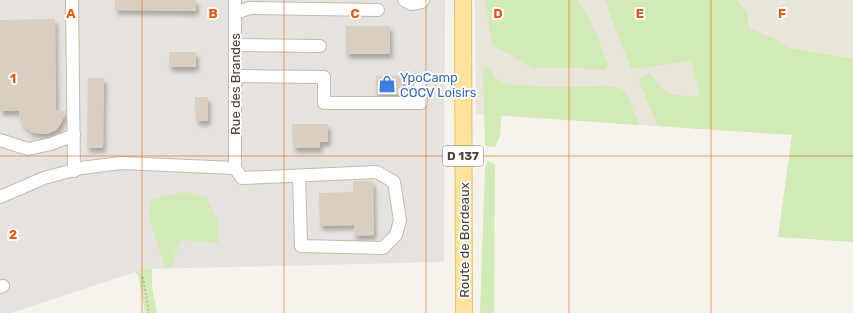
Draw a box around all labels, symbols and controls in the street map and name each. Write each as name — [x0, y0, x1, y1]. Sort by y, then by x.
text: A — [66, 6, 76, 21]
text: B — [208, 6, 218, 21]
text: C — [350, 6, 360, 21]
text: D — [493, 6, 503, 21]
text: E — [636, 6, 644, 21]
text: F — [778, 6, 786, 21]
street label: Rue des Brandes — [228, 33, 243, 135]
place label: YpoCamp COCV Loisirs — [400, 70, 477, 100]
text: 1 — [10, 71, 16, 86]
shop icon: YpoCamp COCV Loisirs — [377, 74, 397, 94]
road number: D 137 — [443, 146, 483, 166]
street label: Route de Bordeaux — [457, 182, 472, 298]
text: 2 — [9, 227, 17, 242]

